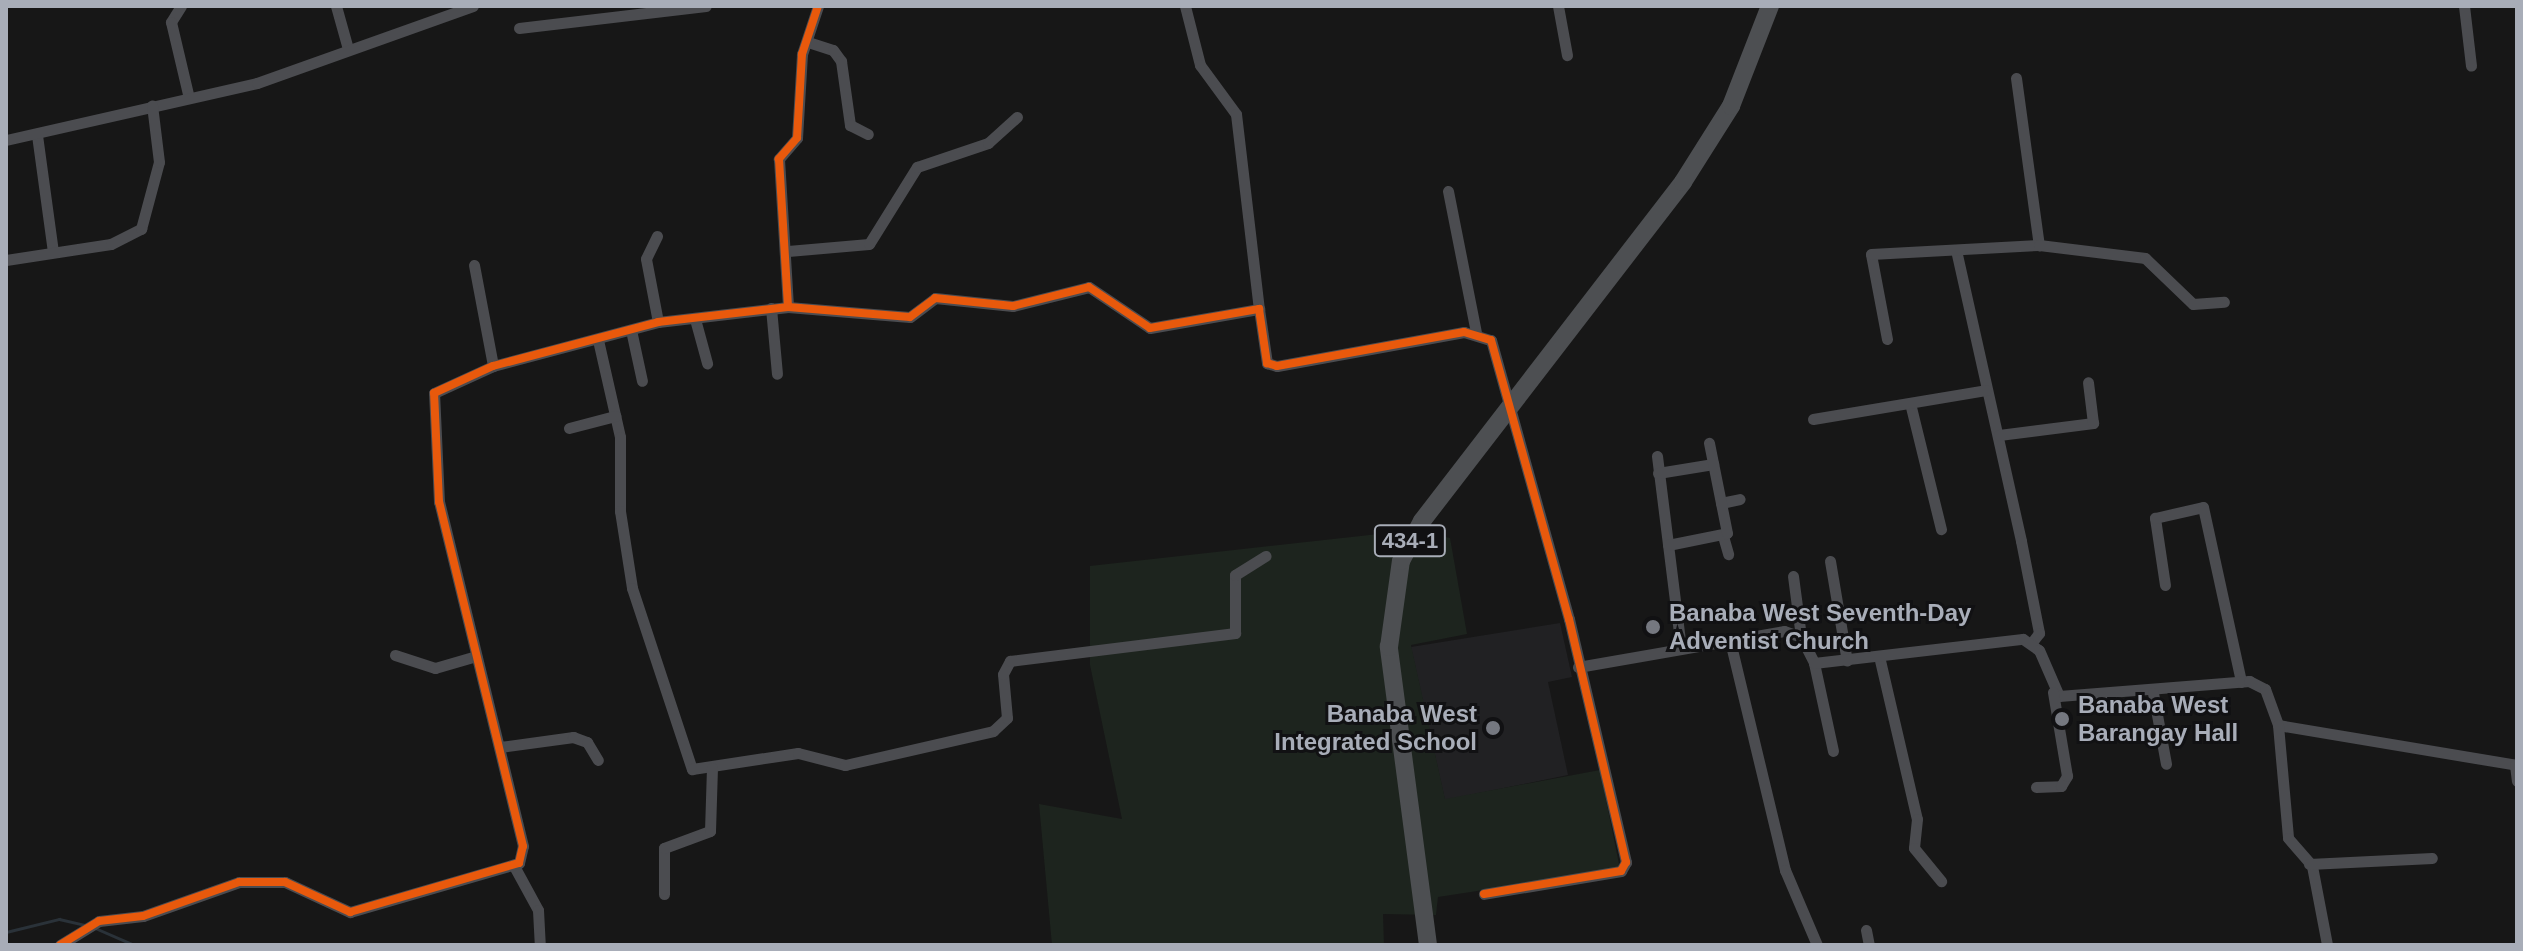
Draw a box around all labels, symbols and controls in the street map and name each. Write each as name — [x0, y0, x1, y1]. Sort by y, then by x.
road number: 434-1 — [1372, 523, 1448, 559]
place label: Banaba West Seventh-Day Adventist Church — [1669, 599, 1971, 655]
marker: Banaba West Seventh-Day Adventist Church — [1644, 618, 1662, 636]
place label: Banaba West Barangay Hall — [2078, 691, 2238, 747]
place label: Banaba West Integrated School — [1274, 700, 1477, 756]
marker: Banaba West Barangay Hall — [2053, 710, 2071, 728]
marker: Banaba West Integrated School — [1484, 719, 1502, 737]

